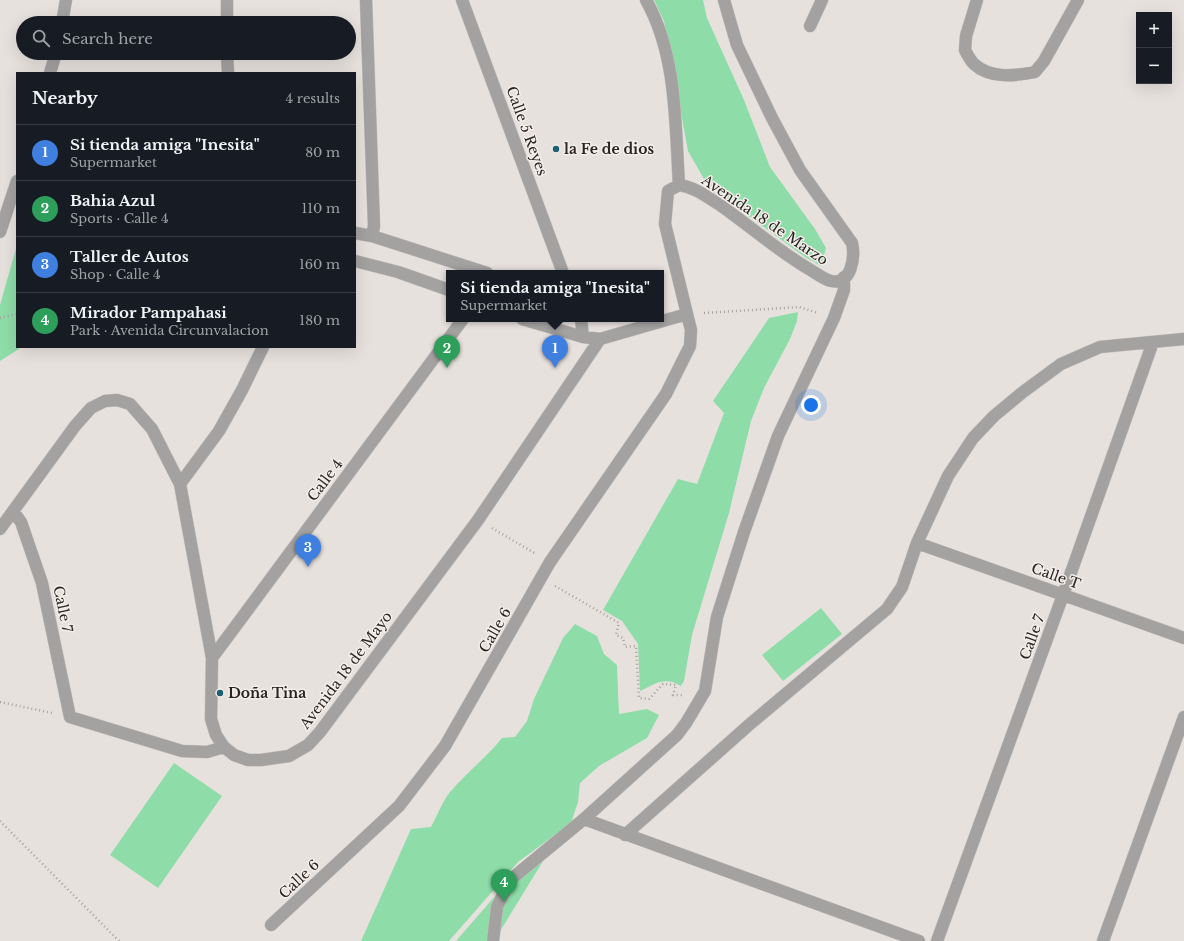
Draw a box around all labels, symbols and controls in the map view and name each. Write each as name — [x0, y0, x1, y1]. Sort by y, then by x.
map controls — [1136, 12, 1172, 84]
button: + — [1136, 12, 1172, 48]
search box — [16, 16, 356, 60]
icon: search — [30, 27, 52, 49]
text: Search here — [62, 29, 153, 48]
button: − — [1136, 48, 1172, 84]
street label: Calle 5 Reyes — [502, 84, 552, 178]
text: Nearby — [32, 88, 98, 109]
text: 4 results — [286, 90, 340, 107]
text: Si tienda amiga "Inesita" — [70, 135, 260, 154]
place label: la Fe de dios — [564, 140, 654, 158]
text: 1 — [42, 144, 48, 161]
text: 80 m — [305, 144, 340, 161]
marker: la Fe de dios — [551, 144, 561, 154]
text: Supermarket — [70, 154, 157, 171]
street label: Avenida 18 de Marzo — [698, 170, 832, 269]
text: Bahia Azul — [70, 191, 155, 210]
text: 2 — [41, 200, 49, 217]
text: 110 m — [301, 200, 340, 217]
text: Sports · Calle 4 — [70, 210, 169, 227]
text: Taller de Autos — [70, 247, 189, 266]
text: 3 — [41, 256, 49, 273]
text: 160 m — [299, 256, 340, 273]
text: Shop · Calle 4 — [70, 266, 161, 283]
popup — [446, 270, 664, 322]
text: Si tienda amiga "Inesita" — [460, 278, 650, 297]
text: Supermarket — [460, 297, 547, 314]
text: Mirador Pampahasi — [70, 303, 227, 322]
text: 4 — [41, 312, 49, 329]
text: 180 m — [299, 312, 340, 329]
text: Park · Avenida Circunvalacion — [70, 322, 269, 339]
pin: 2 — [434, 335, 460, 368]
pin: 1 — [542, 335, 568, 368]
your location — [801, 395, 821, 415]
street label: Calle 4 — [303, 455, 347, 505]
pin: 3 — [295, 534, 321, 567]
street label: Calle T — [1029, 559, 1083, 593]
street label: Calle 7 — [49, 584, 77, 635]
street label: Calle 6 — [475, 604, 515, 656]
street label: Avenida 18 de Mayo — [295, 608, 396, 733]
street label: Calle 7 — [1015, 611, 1049, 662]
place label: Doña Tina — [228, 684, 306, 702]
marker: Doña Tina — [215, 688, 225, 698]
street label: Calle 6 — [275, 856, 323, 902]
pin: 4 — [491, 869, 517, 902]

